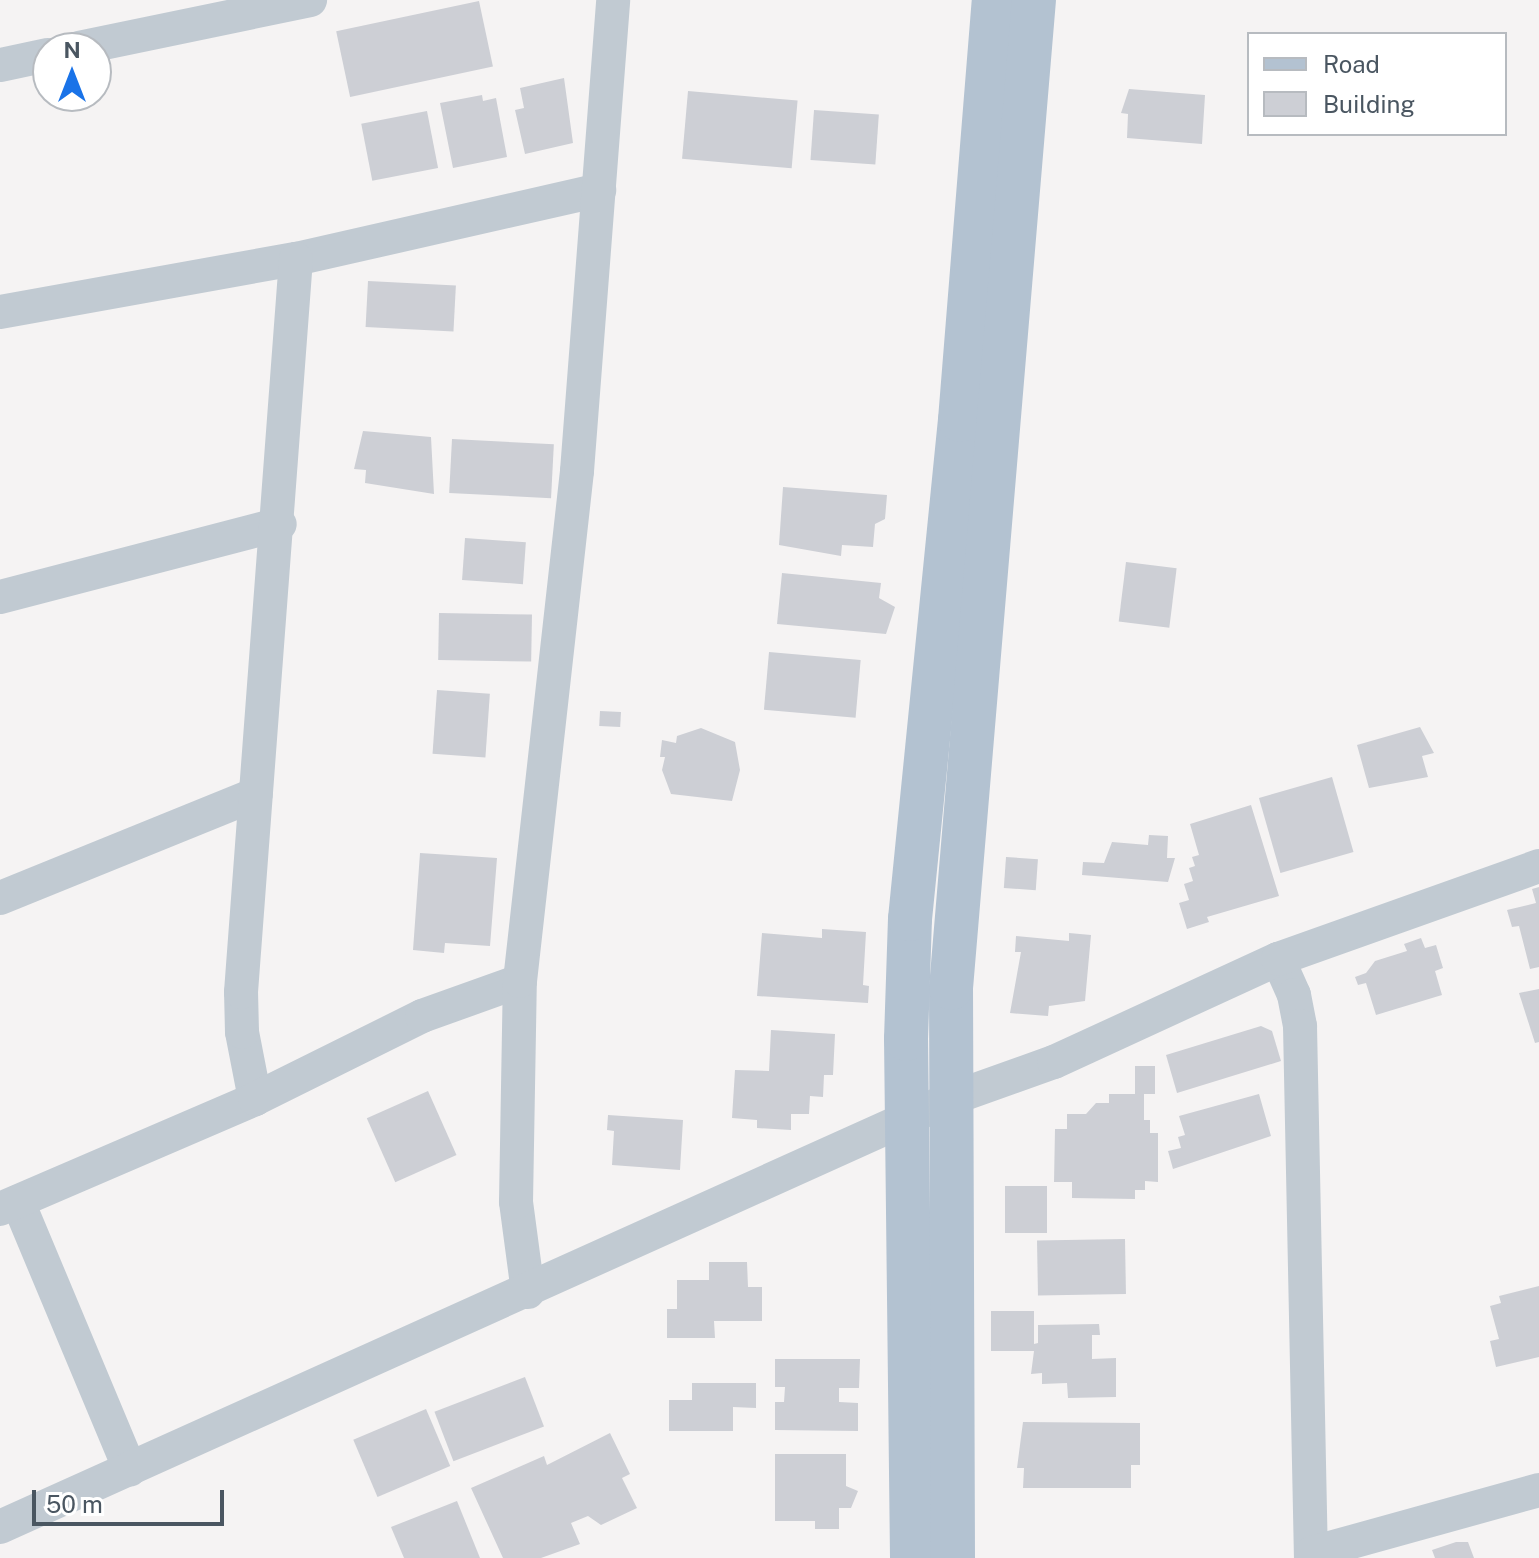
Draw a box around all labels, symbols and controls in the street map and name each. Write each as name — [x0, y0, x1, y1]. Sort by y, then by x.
north arrow — [32, 32, 112, 112]
legend — [1247, 32, 1507, 136]
text: N — [63, 37, 81, 63]
text: Road — [1323, 50, 1380, 78]
text: Building — [1323, 90, 1415, 118]
scale bar — [36, 1474, 228, 1524]
text: 50 m — [46, 1490, 103, 1518]

